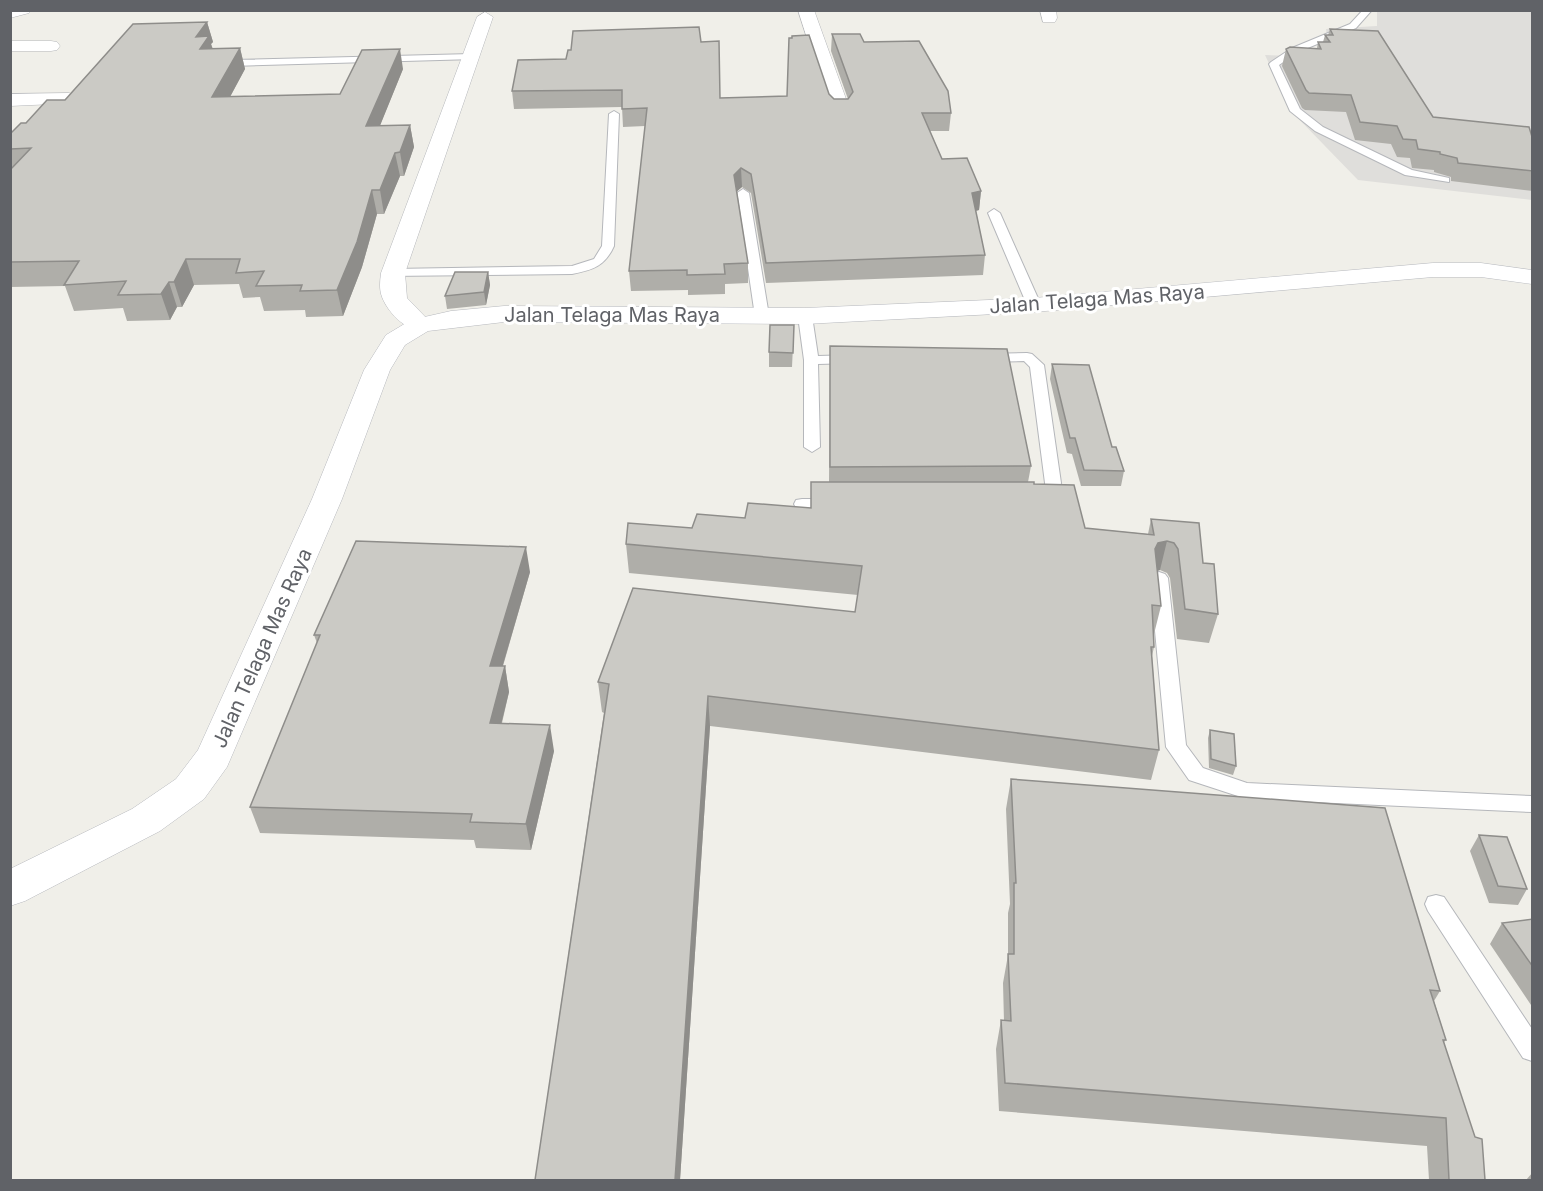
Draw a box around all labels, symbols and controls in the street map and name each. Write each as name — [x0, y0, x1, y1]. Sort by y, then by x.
street label: Jalan Telaga Mas Raya — [988, 279, 1206, 319]
street label: Jalan Telaga Mas Raya — [504, 303, 720, 327]
street label: Jalan Telaga Mas Raya — [207, 544, 317, 752]

